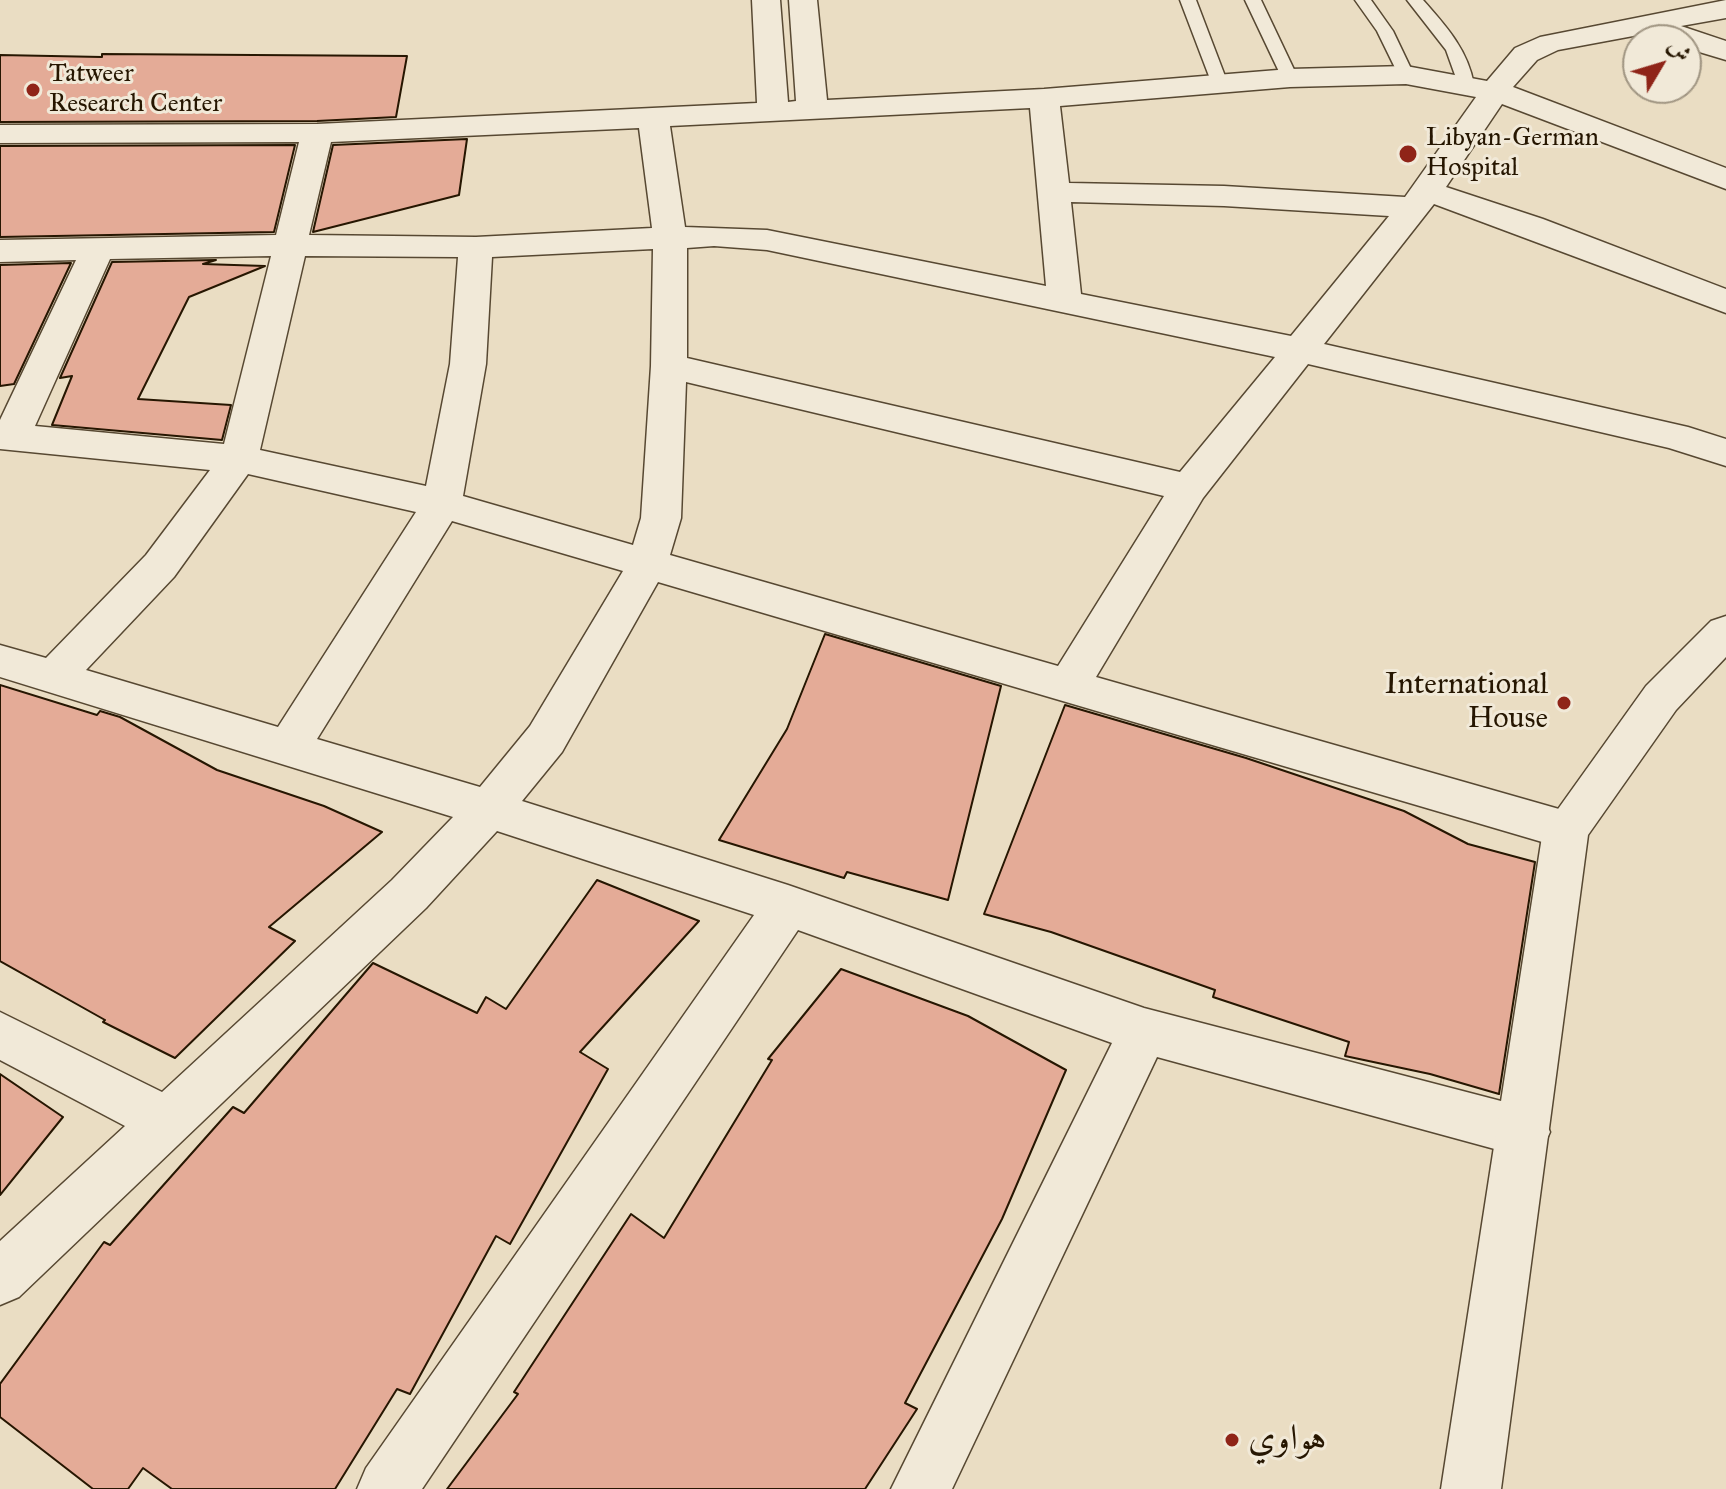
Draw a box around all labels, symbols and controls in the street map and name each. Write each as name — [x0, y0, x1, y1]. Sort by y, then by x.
north arrow — [1622, 24, 1702, 104]
text: ش — [1662, 33, 1697, 67]
place label: Tatweer Research Center — [49, 59, 222, 120]
marker: Tatweer Research Center — [24, 81, 42, 99]
place label: Libyan-German Hospital — [1426, 123, 1599, 184]
marker: Libyan-German Hospital — [1397, 143, 1419, 165]
place label: International House — [1385, 668, 1548, 738]
marker: International House — [1555, 694, 1573, 712]
place label: هواوي — [1248, 1418, 1326, 1462]
marker: هواوي — [1223, 1431, 1241, 1449]

